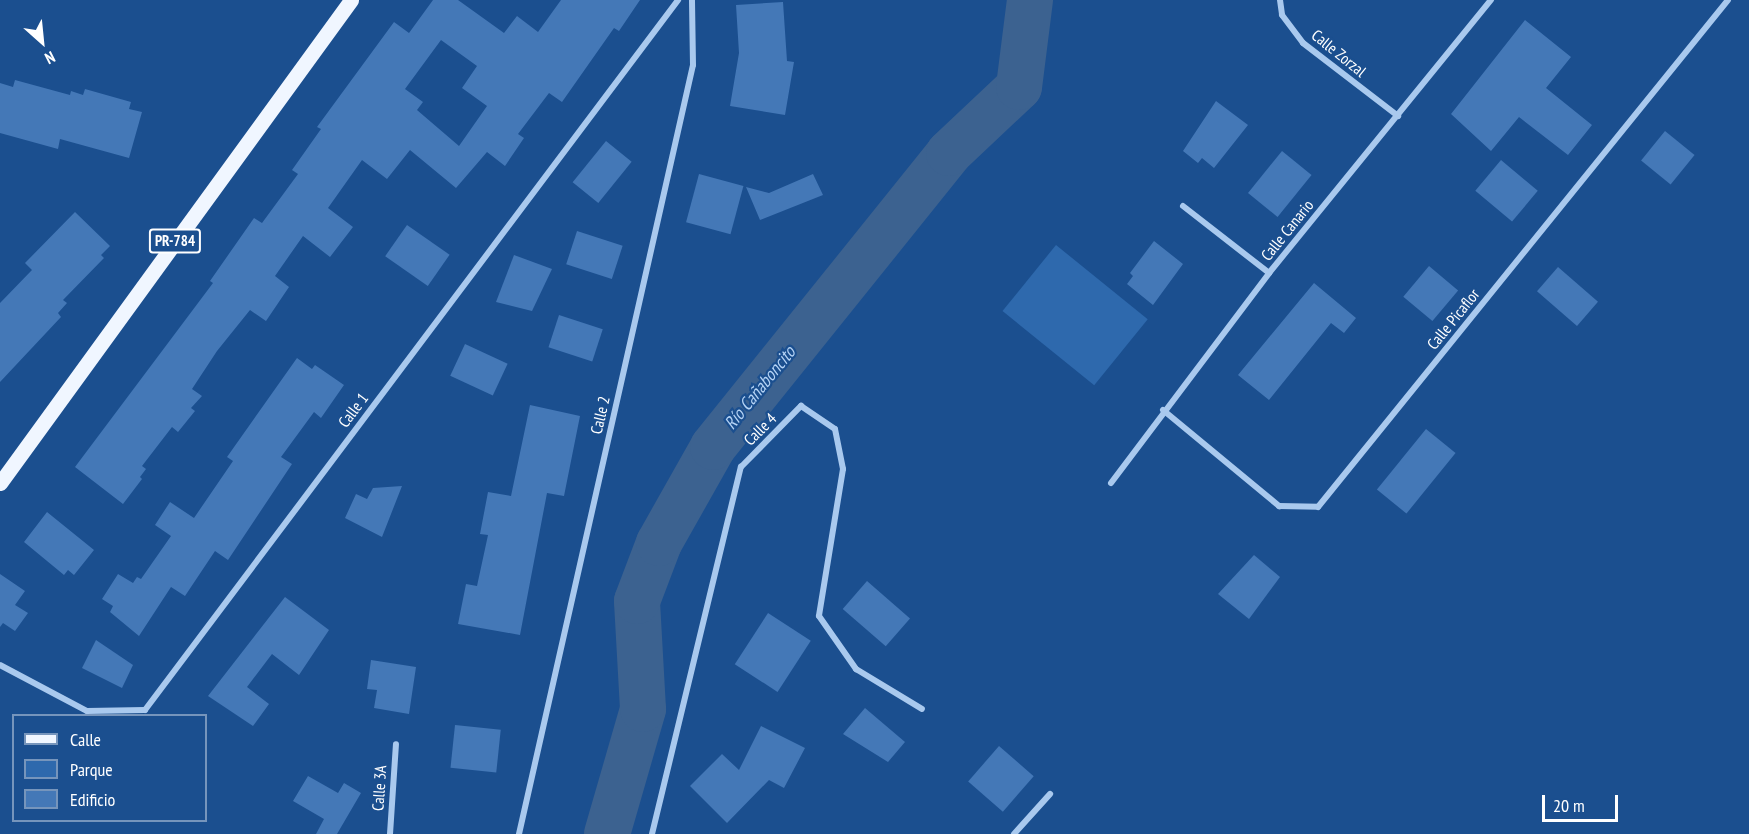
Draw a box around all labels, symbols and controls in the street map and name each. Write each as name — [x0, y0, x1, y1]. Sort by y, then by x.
north arrow — [12, 12, 72, 72]
street label: Calle Zorzal — [1308, 25, 1370, 81]
text: N — [42, 47, 59, 69]
street label: Calle Canario — [1257, 196, 1317, 264]
road number: PR-784 — [148, 229, 202, 253]
street label: Calle Picaflor — [1423, 285, 1483, 353]
water label: Río Cañaboncito — [720, 342, 800, 434]
street label: Calle 1 — [334, 389, 372, 431]
street label: Calle 2 — [586, 394, 614, 436]
street label: Calle 4 — [740, 409, 780, 449]
legend — [12, 714, 207, 822]
text: Calle — [70, 728, 101, 751]
text: Parque — [70, 758, 113, 781]
street label: Calle 3A — [368, 765, 390, 811]
scale bar — [1545, 783, 1622, 821]
text: Edificio — [70, 788, 115, 811]
text: 20 m — [1553, 794, 1585, 817]

